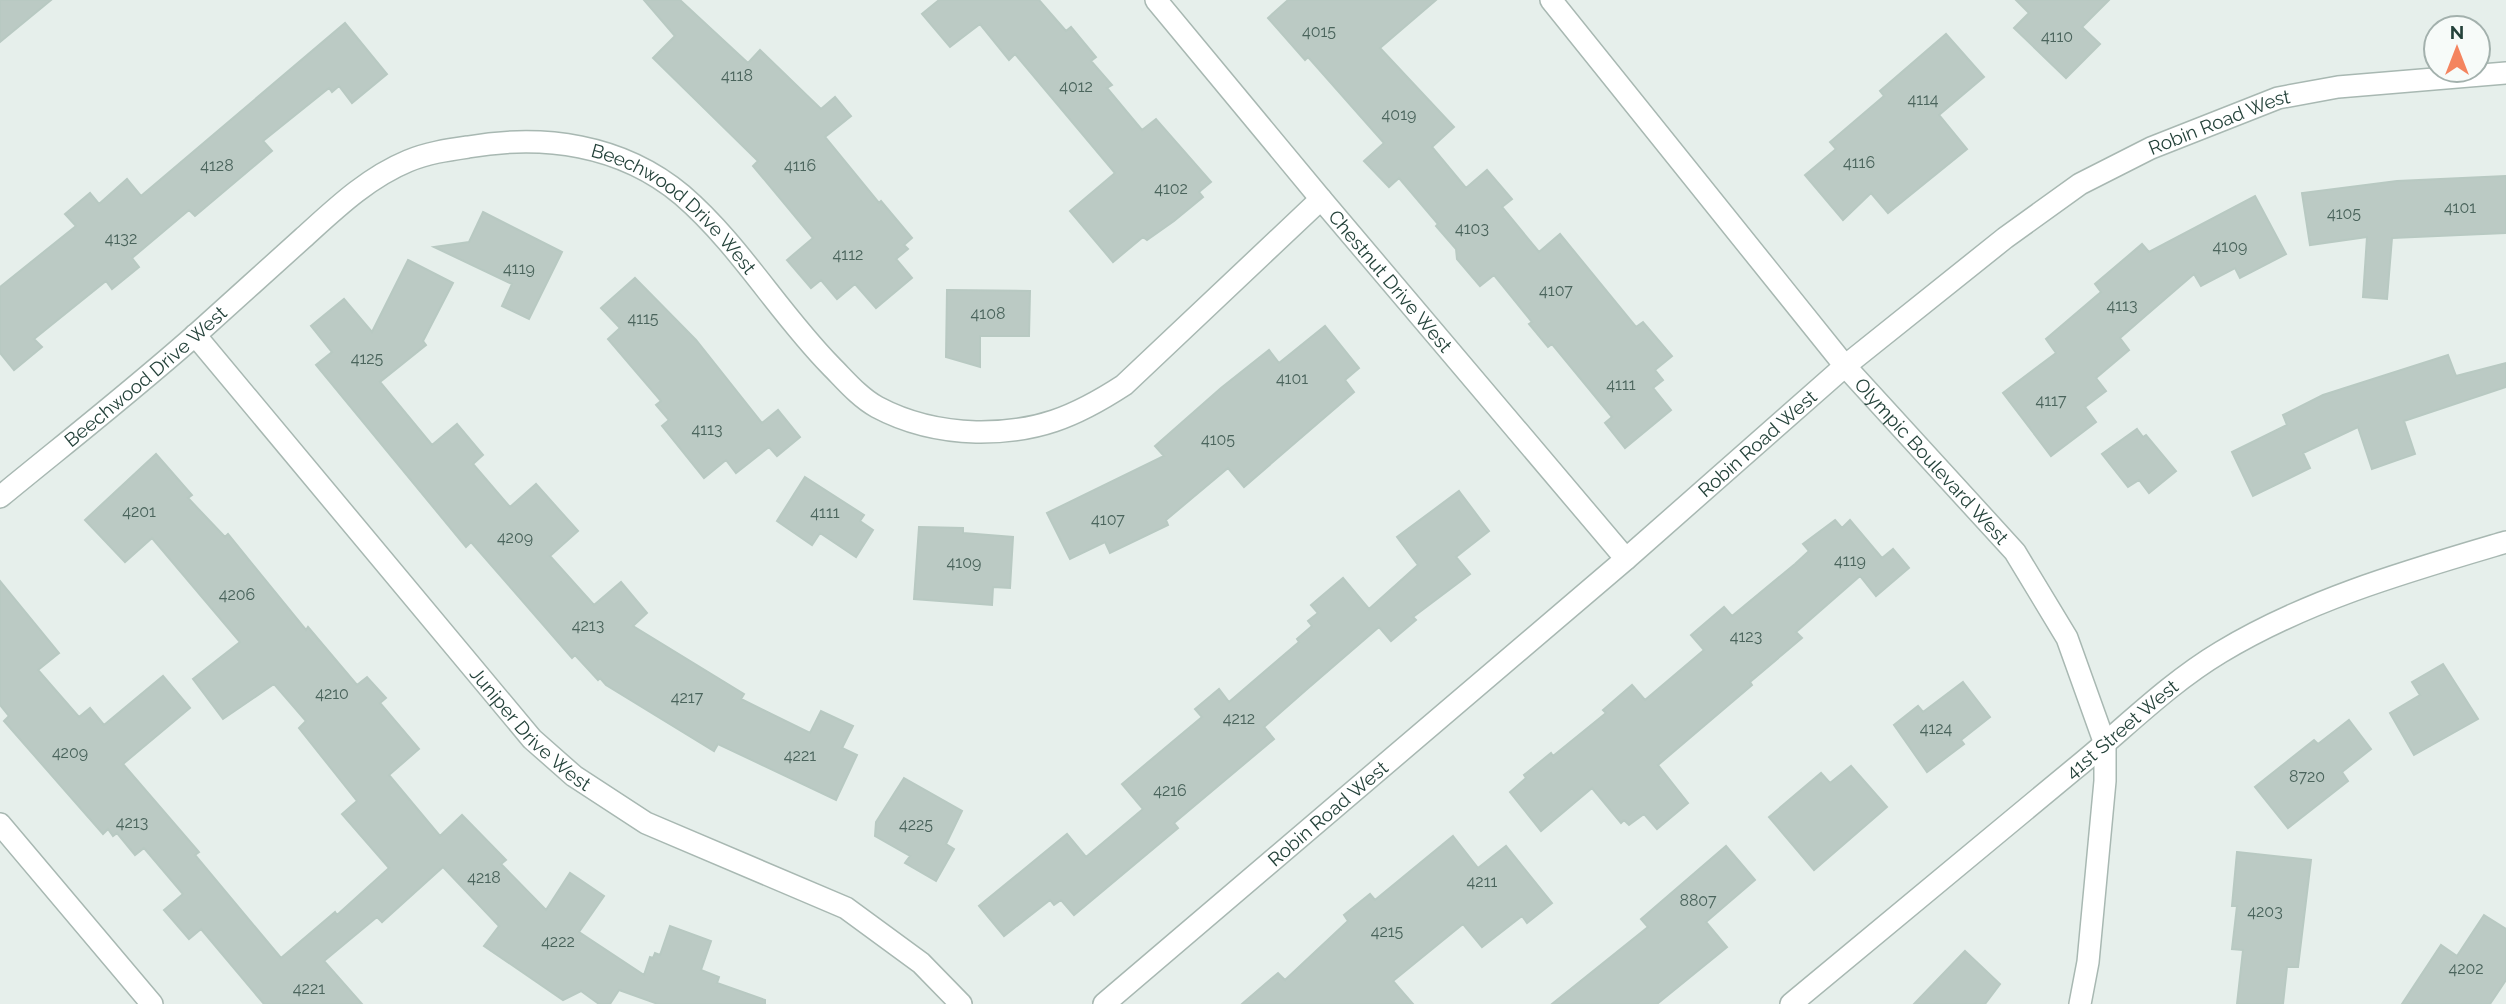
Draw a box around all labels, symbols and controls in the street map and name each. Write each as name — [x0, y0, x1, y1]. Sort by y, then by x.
north arrow — [2422, 14, 2492, 84]
text: N — [2450, 21, 2464, 43]
house number: 4015 — [1302, 22, 1336, 41]
house number: 4110 — [2041, 27, 2073, 46]
house number: 4118 — [721, 66, 753, 85]
house number: 4012 — [1059, 77, 1093, 96]
street label: Robin Road West — [2145, 85, 2292, 159]
house number: 4114 — [1907, 90, 1939, 109]
house number: 4019 — [1382, 105, 1416, 124]
street label: Beechwood Drive West — [589, 139, 761, 279]
house number: 4116 — [1843, 153, 1875, 172]
house number: 4128 — [200, 156, 234, 175]
house number: 4116 — [784, 156, 816, 175]
house number: 4102 — [1154, 179, 1188, 198]
house number: 4101 — [2444, 198, 2476, 217]
house number: 4105 — [2327, 204, 2361, 223]
street label: Chestnut Drive West — [1324, 205, 1457, 357]
house number: 4103 — [1455, 219, 1489, 238]
house number: 4132 — [105, 229, 137, 248]
house number: 4109 — [2213, 237, 2247, 256]
house number: 4112 — [833, 245, 863, 264]
house number: 4119 — [503, 259, 535, 278]
house number: 4107 — [1539, 281, 1573, 300]
house number: 4113 — [2107, 296, 2137, 315]
street label: Beechwood Drive West — [60, 301, 231, 451]
house number: 4108 — [971, 304, 1005, 323]
house number: 4115 — [627, 309, 659, 328]
house number: 4125 — [351, 349, 384, 368]
house number: 4101 — [1276, 369, 1308, 388]
street label: Olympic Boulevard West — [1850, 373, 2014, 549]
house number: 4111 — [1606, 375, 1636, 394]
street label: Robin Road West — [1694, 385, 1821, 501]
house number: 4117 — [2036, 391, 2067, 410]
house number: 4113 — [692, 420, 722, 439]
house number: 4105 — [1201, 430, 1235, 449]
house number: 4201 — [122, 502, 156, 521]
house number: 4111 — [810, 503, 840, 522]
house number: 4107 — [1091, 510, 1125, 529]
house number: 4209 — [497, 528, 533, 547]
house number: 4119 — [1834, 551, 1866, 570]
house number: 4109 — [947, 553, 981, 572]
house number: 4206 — [219, 585, 255, 604]
house number: 4213 — [572, 616, 604, 635]
house number: 4123 — [1730, 627, 1762, 646]
street label: Juniper Drive West — [466, 663, 596, 795]
street label: 41st Street West — [2061, 674, 2183, 783]
house number: 4210 — [315, 684, 349, 703]
house number: 4217 — [671, 688, 704, 707]
house number: 4212 — [1223, 709, 1255, 728]
house number: 4124 — [1920, 719, 1953, 738]
house number: 4209 — [52, 743, 88, 762]
house number: 4221 — [784, 746, 816, 765]
street label: Robin Road West — [1263, 756, 1393, 870]
house number: 8720 — [2289, 767, 2325, 786]
house number: 4216 — [1153, 781, 1187, 800]
house number: 4213 — [116, 813, 148, 832]
house number: 4225 — [899, 815, 933, 834]
house number: 4218 — [467, 868, 501, 887]
house number: 4211 — [1467, 872, 1498, 891]
house number: 8807 — [1679, 891, 1717, 910]
house number: 4203 — [2247, 902, 2283, 921]
house number: 4215 — [1371, 922, 1404, 941]
house number: 4222 — [541, 932, 575, 951]
house number: 4202 — [2448, 959, 2484, 978]
house number: 4221 — [293, 979, 325, 998]

